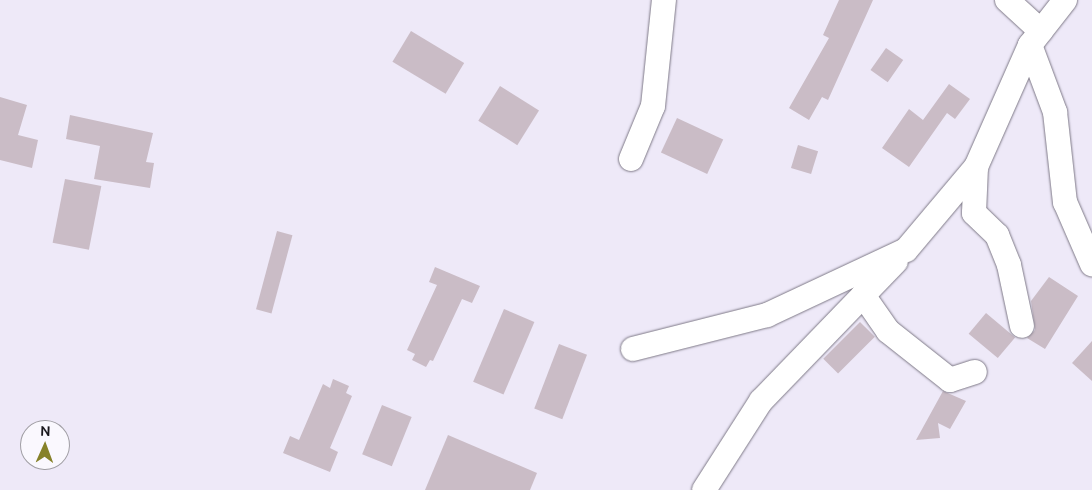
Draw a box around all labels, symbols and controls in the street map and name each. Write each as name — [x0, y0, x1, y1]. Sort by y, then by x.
north arrow — [20, 420, 70, 470]
text: N — [40, 423, 51, 439]

